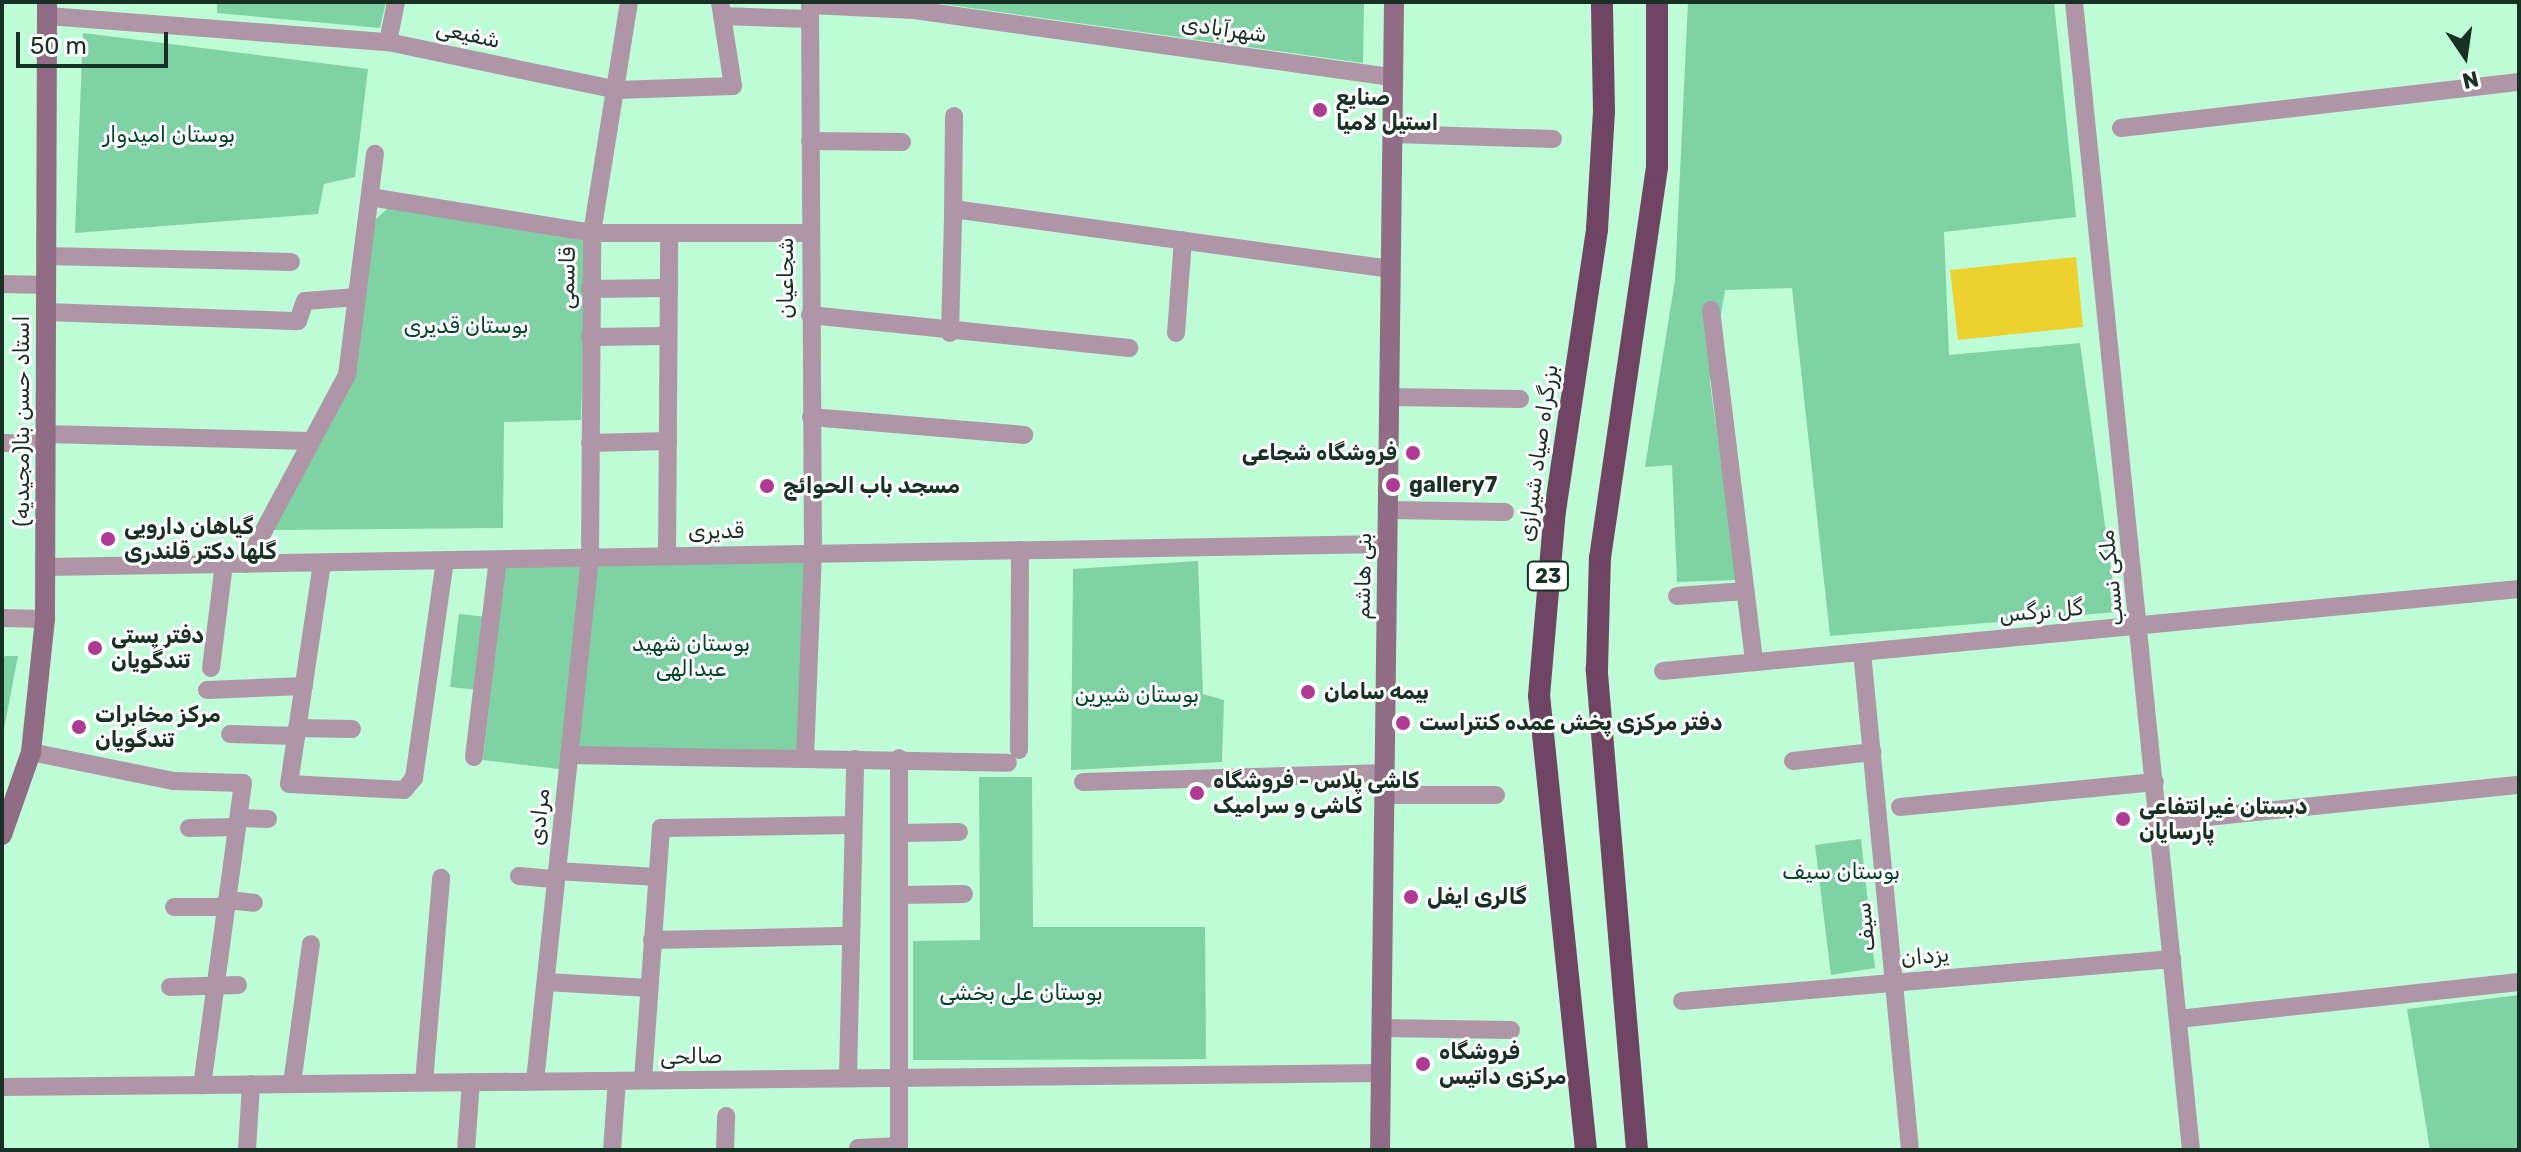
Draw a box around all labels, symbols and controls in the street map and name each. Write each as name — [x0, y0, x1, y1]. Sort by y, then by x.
street label: شهرآبادی — [1179, 10, 1269, 48]
street label: شفیعی — [434, 14, 502, 54]
scale bar — [20, 16, 172, 66]
north arrow — [2425, 16, 2505, 96]
text: 50 m — [30, 32, 87, 60]
text: N — [2460, 65, 2481, 95]
place label: صنایع استیل لامیا — [1336, 84, 1438, 136]
marker: صنایع استیل لامیا — [1311, 101, 1329, 119]
park label: بوستان امیدوار — [103, 122, 235, 148]
street label: شجاعیان — [773, 237, 799, 319]
street label: قاسمی — [553, 246, 581, 310]
park label: بوستان قدیری — [403, 313, 529, 339]
street label: استاد حسن بنا(مجیدیه) — [9, 315, 35, 527]
street label: بزرگراه صیاد شیرازی — [1512, 363, 1564, 543]
place label: فروشگاه شجاعی — [1242, 440, 1397, 466]
marker: فروشگاه شجاعی — [1404, 444, 1422, 462]
place label: gallery7 — [1409, 472, 1497, 498]
place label: مسجد باب الحوائج — [783, 473, 960, 499]
marker: gallery7 — [1384, 476, 1402, 494]
marker: مسجد باب الحوائج — [758, 477, 776, 495]
place label: گیاهان دارویی گلها دکتر قلندری — [124, 513, 276, 564]
street label: قدیری — [688, 517, 744, 545]
street label: ملکی نسب — [2093, 528, 2129, 628]
marker: گیاهان دارویی گلها دکتر قلندری — [99, 530, 117, 548]
street label: بنی هاشم — [1349, 532, 1377, 620]
road number: 23 — [1526, 560, 1570, 592]
street label: گل نرگس — [1998, 594, 2084, 628]
place label: دفتر پستی تندگویان — [111, 622, 204, 674]
park label: بوستان شهید عبدالهی — [632, 630, 750, 682]
marker: دفتر پستی تندگویان — [86, 639, 104, 657]
place label: بیمه سامان — [1324, 679, 1429, 705]
park label: بوستان شیرین — [1075, 682, 1199, 708]
marker: بیمه سامان — [1299, 683, 1317, 701]
place label: مرکز مخابرات تندگویان — [95, 701, 221, 752]
place label: دفتر مرکزی پخش عمده کنتراست — [1419, 710, 1722, 736]
marker: دفتر مرکزی پخش عمده کنتراست — [1394, 714, 1412, 732]
marker: مرکز مخابرات تندگویان — [70, 718, 88, 736]
place label: کاشی پلاس - فروشگاه کاشی و سرامیک — [1213, 767, 1419, 818]
marker: کاشی پلاس - فروشگاه کاشی و سرامیک — [1188, 784, 1206, 802]
street label: مرادی — [523, 787, 555, 847]
place label: دبستان غیرانتفاعی پارسایان — [2139, 793, 2307, 844]
marker: دبستان غیرانتفاعی پارسایان — [2114, 810, 2132, 828]
park label: بوستان سیف — [1782, 859, 1900, 885]
place label: گالری ایفل — [1427, 884, 1527, 910]
marker: گالری ایفل — [1402, 888, 1420, 906]
street label: سیف — [1849, 901, 1881, 953]
street label: یزدان — [1900, 941, 1950, 971]
park label: بوستان علی بخشی — [939, 980, 1103, 1006]
place label: فروشگاه مرکزی داتیس — [1439, 1038, 1567, 1090]
street label: صالحی — [660, 1042, 722, 1070]
marker: فروشگاه مرکزی داتیس — [1414, 1055, 1432, 1073]

